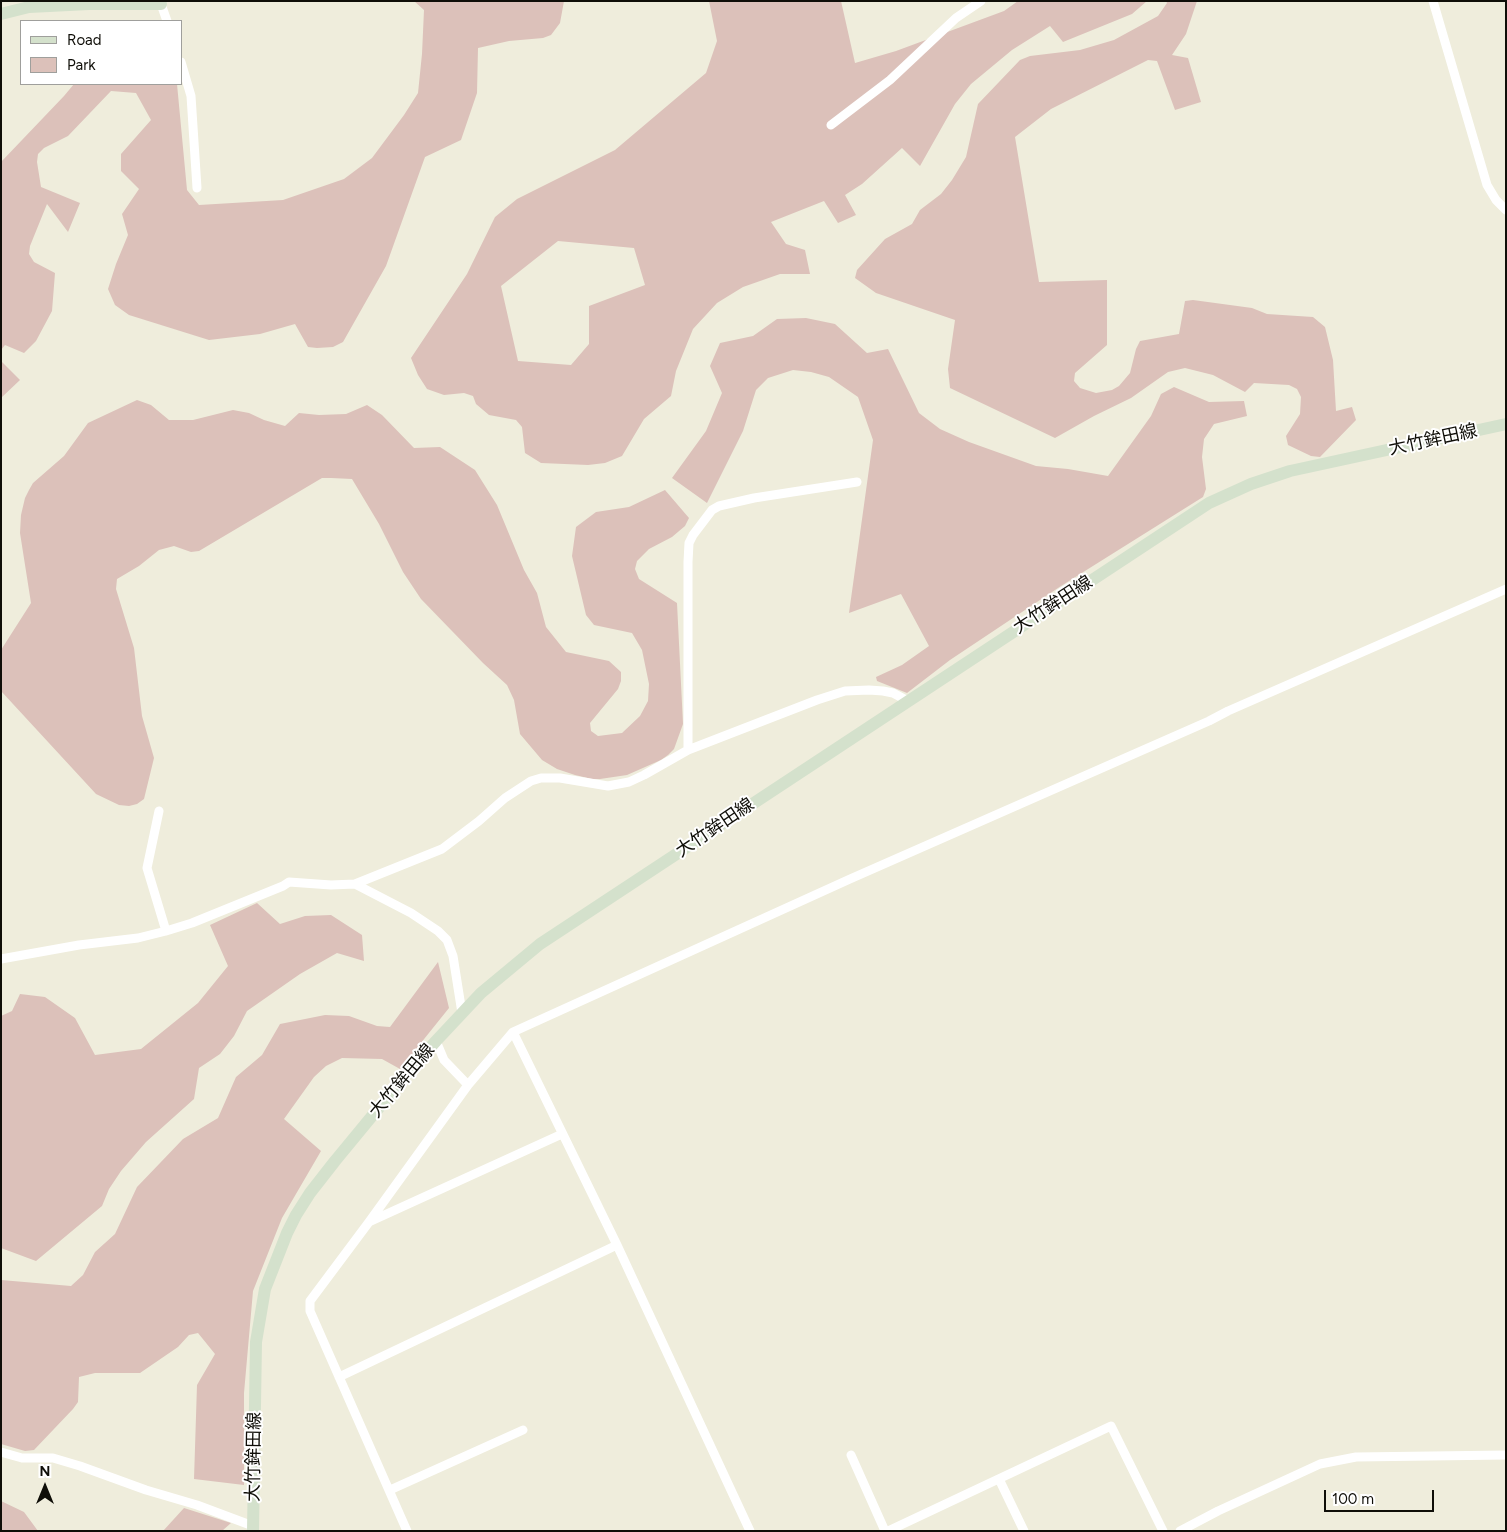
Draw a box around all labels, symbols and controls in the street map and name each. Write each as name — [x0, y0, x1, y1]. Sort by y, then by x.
legend — [20, 20, 182, 85]
text: Road — [67, 31, 102, 49]
text: Park — [67, 56, 96, 74]
street label: 大竹鉾田線 — [1387, 420, 1479, 460]
street label: 大竹鉾田線 — [1009, 571, 1097, 639]
street label: 大竹鉾田線 — [672, 794, 758, 862]
street label: 大竹鉾田線 — [365, 1040, 439, 1122]
street label: 大竹鉾田線 — [242, 1412, 266, 1502]
north arrow — [20, 1462, 70, 1512]
text: N — [40, 1463, 50, 1480]
scale bar — [1327, 1480, 1437, 1512]
text: 100 m — [1332, 1490, 1374, 1508]

